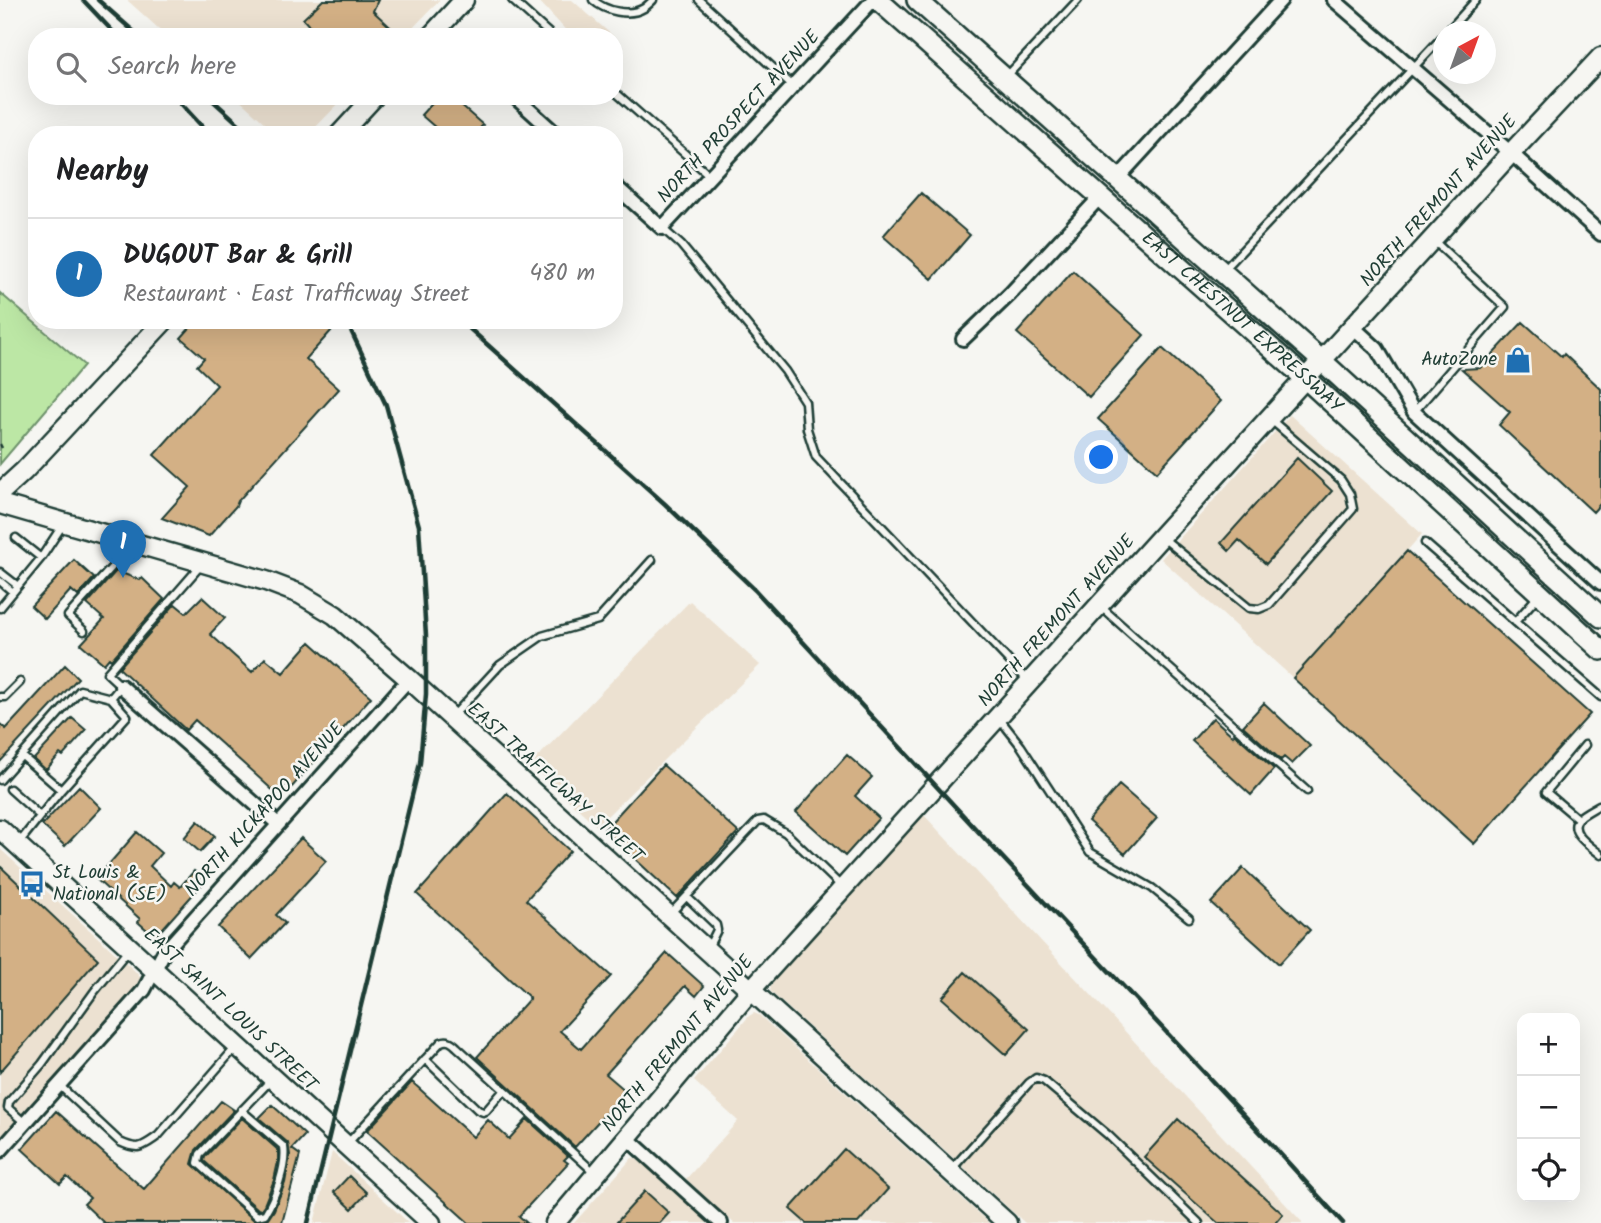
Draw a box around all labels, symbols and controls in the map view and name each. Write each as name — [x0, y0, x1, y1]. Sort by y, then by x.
north arrow — [1433, 21, 1496, 84]
street label: NORTH PROSPECT AVENUE — [650, 23, 828, 211]
search box — [28, 28, 623, 105]
text: Search here — [108, 46, 236, 88]
icon: search — [52, 48, 90, 86]
street label: NORTH FREMONT AVENUE — [1353, 107, 1526, 294]
text: Nearby — [56, 148, 148, 196]
street label: EAST CHESTNUT EXPRESSWAY — [1134, 224, 1350, 421]
text: DUGOUT Bar & Grill — [123, 235, 352, 277]
text: 1 — [76, 256, 82, 292]
text: 480 m — [529, 256, 595, 292]
text: Restaurant · East Trafficway Street — [123, 277, 469, 313]
place label: AutoZone — [1421, 345, 1497, 375]
shop icon: AutoZone — [1503, 345, 1533, 375]
your location — [1084, 440, 1118, 474]
pin: 1 — [100, 520, 146, 578]
street label: NORTH FREMONT AVENUE — [971, 527, 1144, 714]
street label: EAST TRAFFICWAY STREET — [460, 695, 652, 872]
street label: NORTH KICKAPOO AVENUE — [178, 715, 353, 904]
place label: St Louis & National (SE) — [53, 858, 167, 910]
bus stop icon: St Louis & National (SE) — [17, 869, 47, 899]
street label: EAST SAINT LOUIS STREET — [136, 921, 325, 1100]
street label: NORTH FREMONT AVENUE — [595, 948, 762, 1139]
map controls — [1517, 1013, 1580, 1202]
button: + — [1517, 1013, 1580, 1076]
button: − — [1517, 1076, 1580, 1139]
button: locate — [1517, 1139, 1580, 1202]

